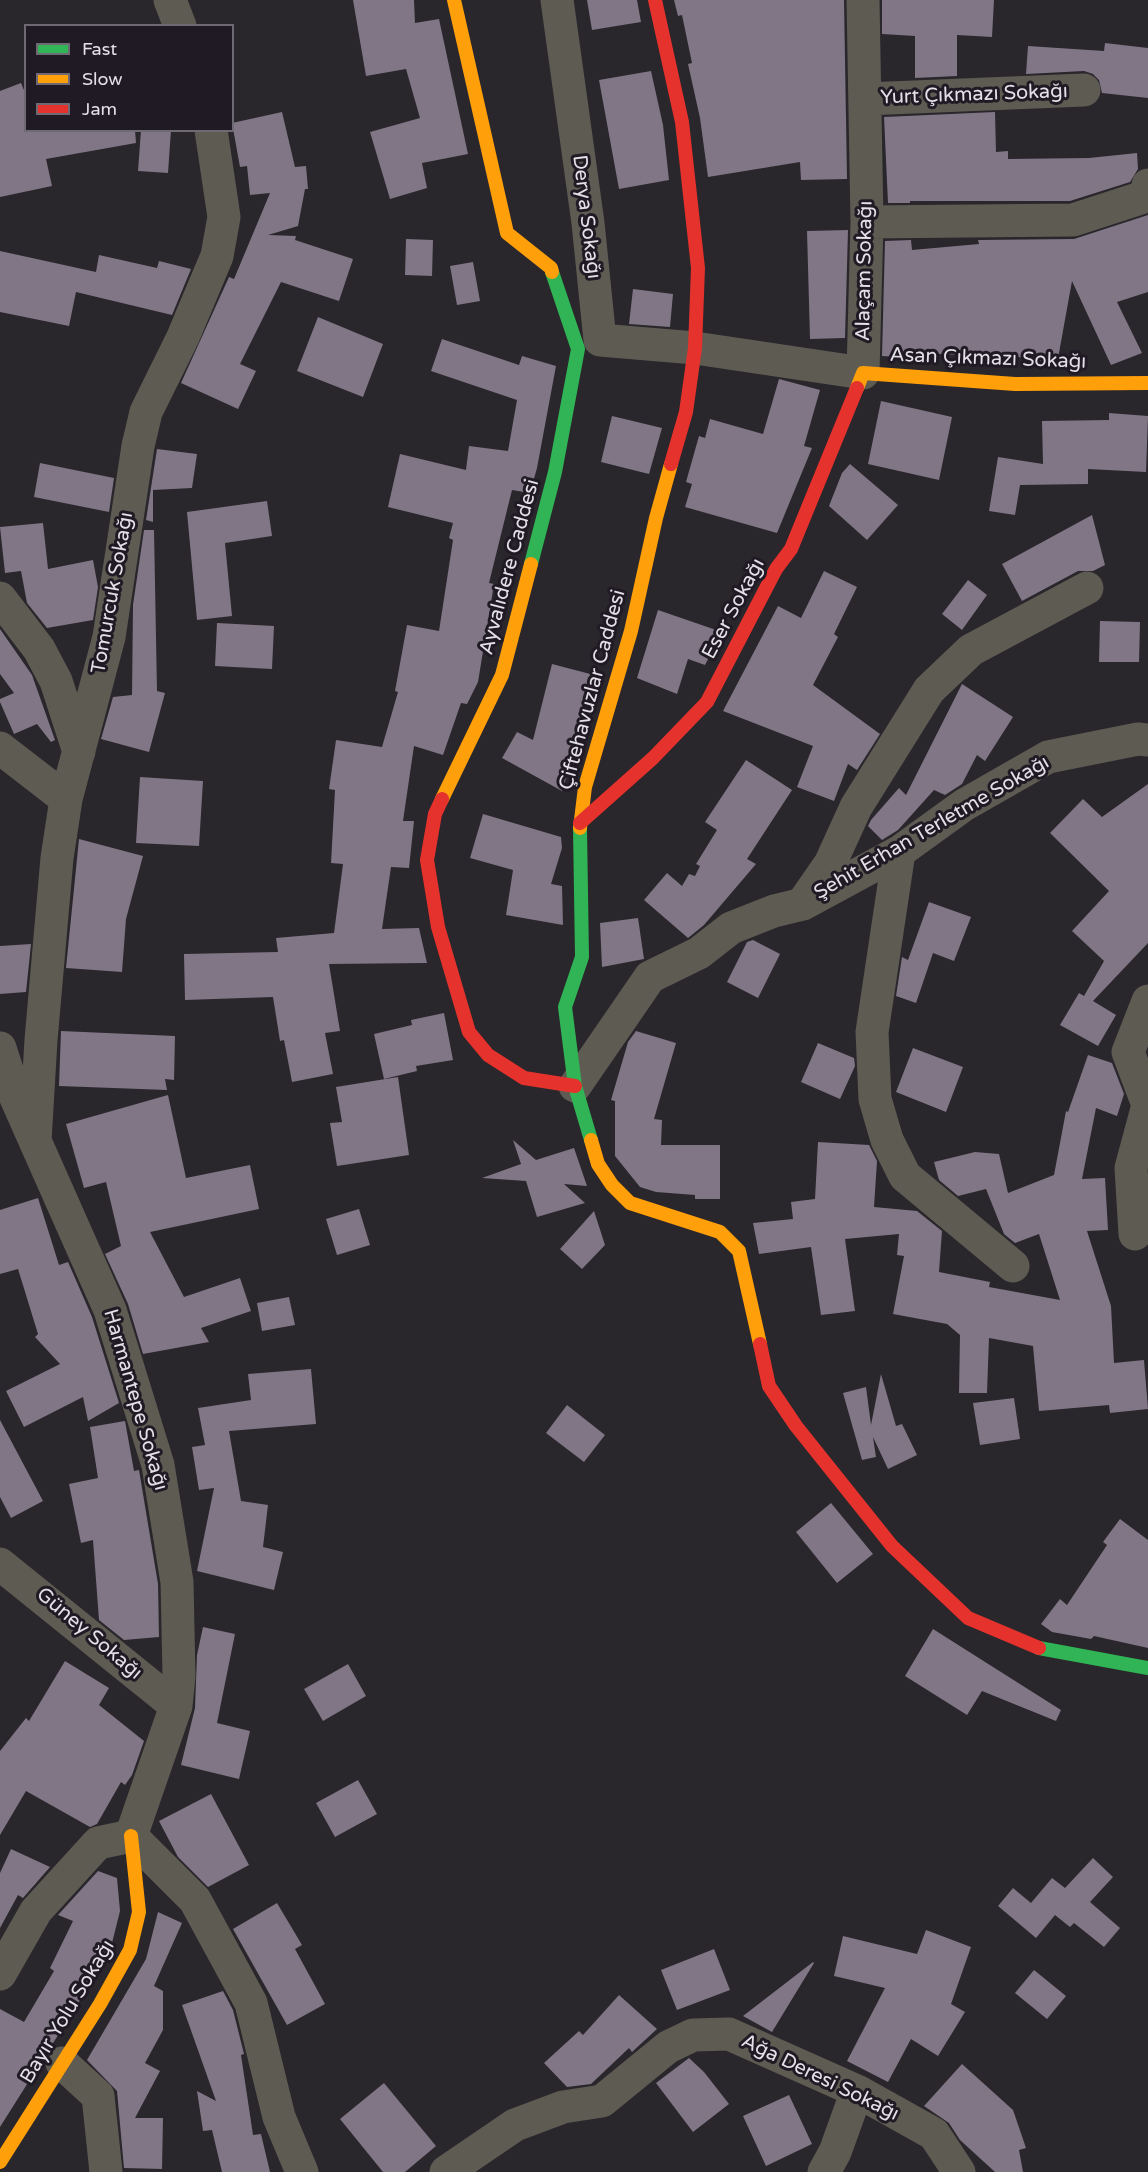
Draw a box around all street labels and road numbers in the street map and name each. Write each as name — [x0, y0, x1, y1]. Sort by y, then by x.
street label: Yurt Çıkmazı Sokağı — [880, 80, 1068, 110]
street label: Derya Sokağı — [566, 154, 606, 280]
street label: Alaçam Sokağı — [852, 201, 878, 341]
street label: Asan Çıkmazı Sokağı — [889, 344, 1087, 374]
street label: Ayvalıdere Caddesi — [475, 477, 545, 657]
street label: Tomurcuk Sokağı — [87, 510, 139, 676]
street label: Eser Sokağı — [697, 555, 771, 663]
street label: Çiftehavuzlar Caddesi — [555, 587, 631, 793]
street label: Şehit Erhan Terletme Sokağı — [810, 751, 1054, 905]
street label: Harmantepe Sokağı — [98, 1307, 172, 1493]
street label: Güney Sokağı — [31, 1583, 147, 1685]
street label: Bayır Yolu Sokağı — [16, 1936, 120, 2088]
street label: Ağa Deresi Sokağı — [737, 2029, 903, 2127]

